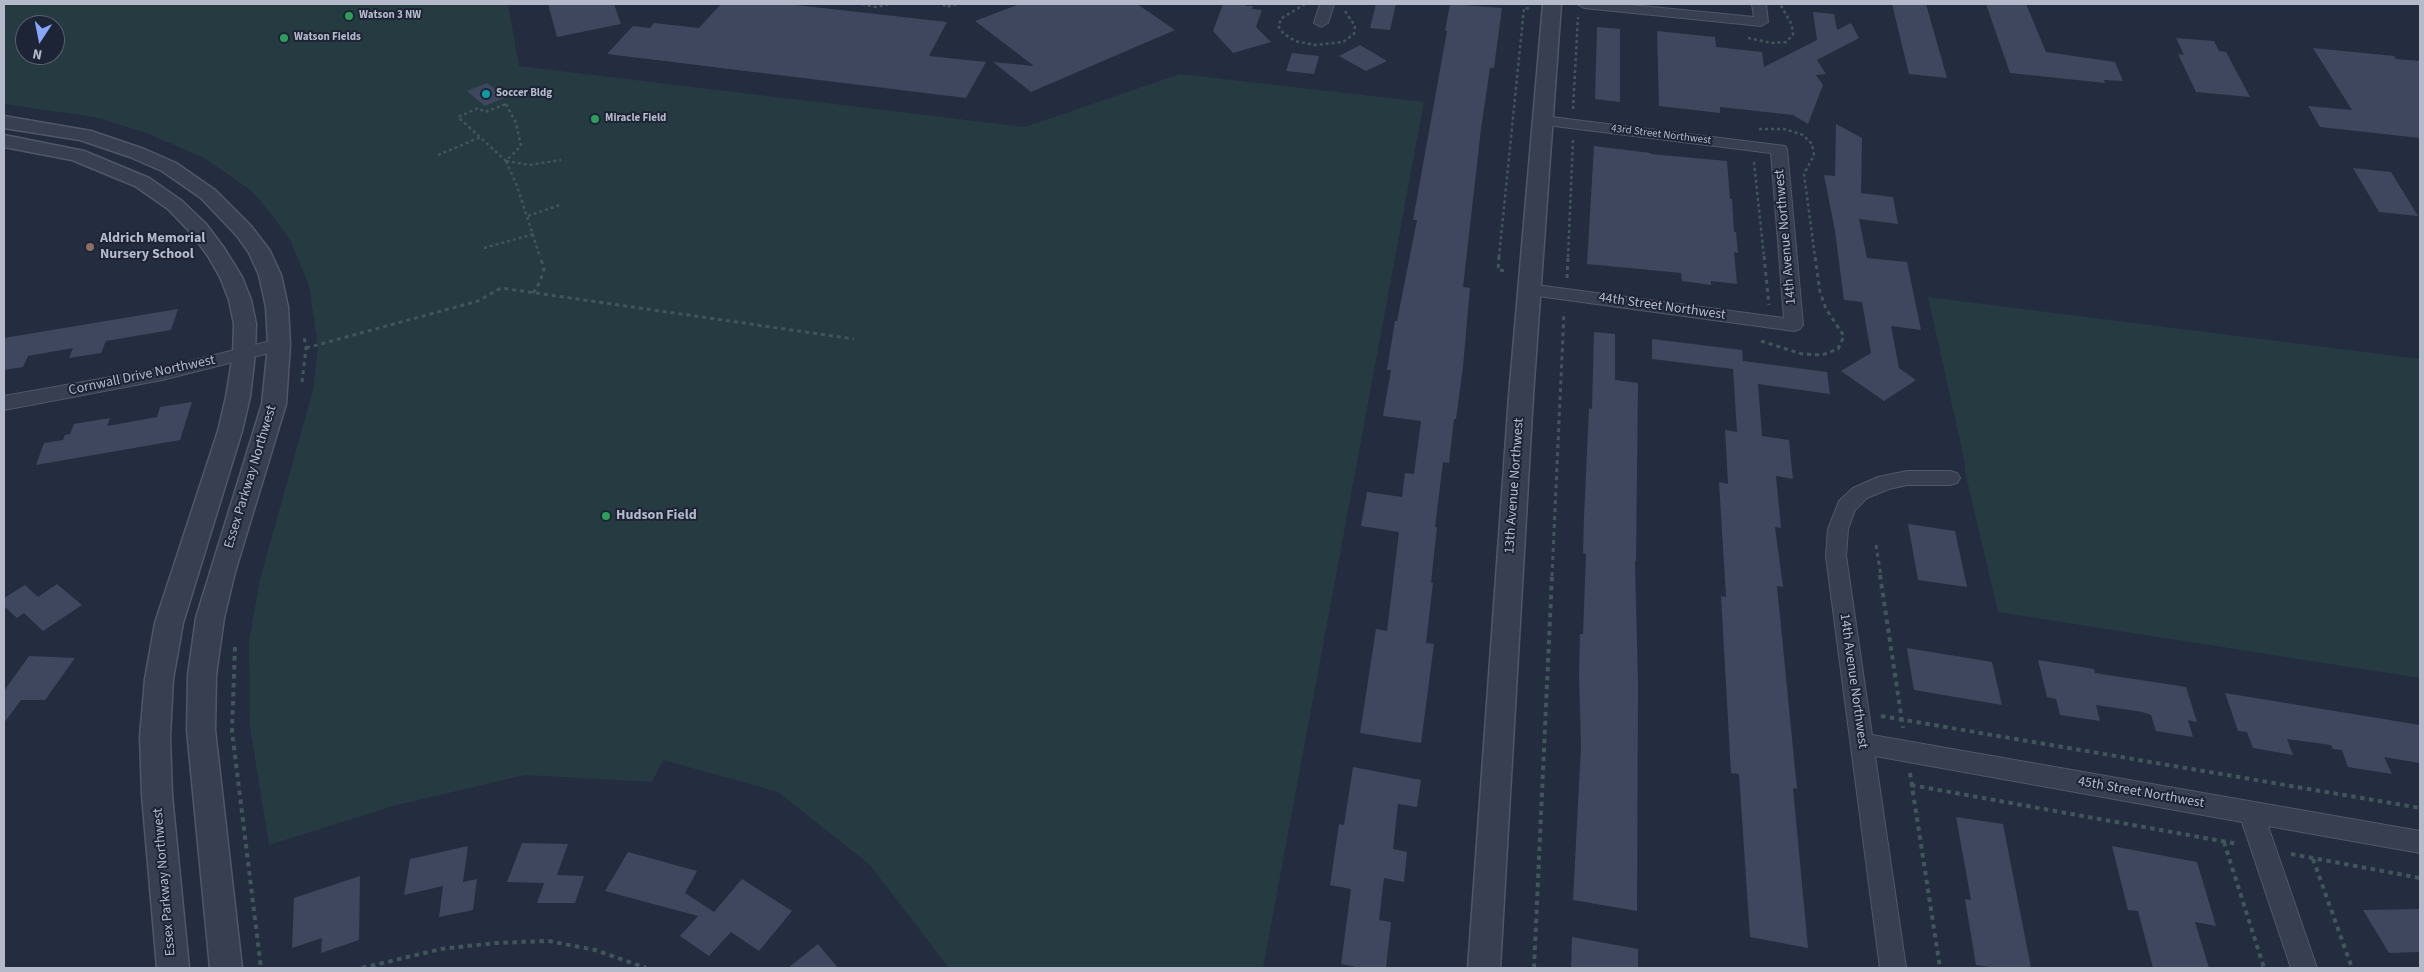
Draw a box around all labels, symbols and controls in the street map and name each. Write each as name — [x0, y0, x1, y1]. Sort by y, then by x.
place label: Watson 3 NW — [359, 9, 421, 23]
marker: Watson 3 NW — [343, 10, 355, 22]
north arrow — [15, 15, 65, 65]
place label: Watson Fields — [294, 31, 361, 45]
marker: Watson Fields — [278, 32, 290, 44]
text: N — [31, 43, 44, 64]
place label: Soccer Bldg — [496, 87, 552, 101]
marker: Soccer Bldg — [480, 88, 492, 100]
place label: Miracle Field — [605, 112, 666, 126]
marker: Miracle Field — [589, 113, 601, 125]
street label: 43rd Street Northwest — [1610, 122, 1712, 148]
street label: 14th Avenue Northwest — [1772, 168, 1800, 306]
place label: Aldrich Memorial Nursery School — [100, 231, 205, 264]
marker: Aldrich Memorial Nursery School — [84, 241, 96, 253]
street label: 44th Street Northwest — [1597, 290, 1727, 324]
street label: Cornwall Drive Northwest — [67, 352, 217, 400]
street label: Essex Parkway Northwest — [221, 403, 281, 551]
street label: 13th Avenue Northwest — [1502, 418, 1528, 554]
place label: Hudson Field — [616, 508, 697, 524]
marker: Hudson Field — [600, 510, 612, 522]
street label: 14th Avenue Northwest — [1835, 612, 1871, 750]
street label: 45th Street Northwest — [2076, 774, 2206, 812]
street label: Essex Parkway Northwest — [150, 807, 180, 957]

